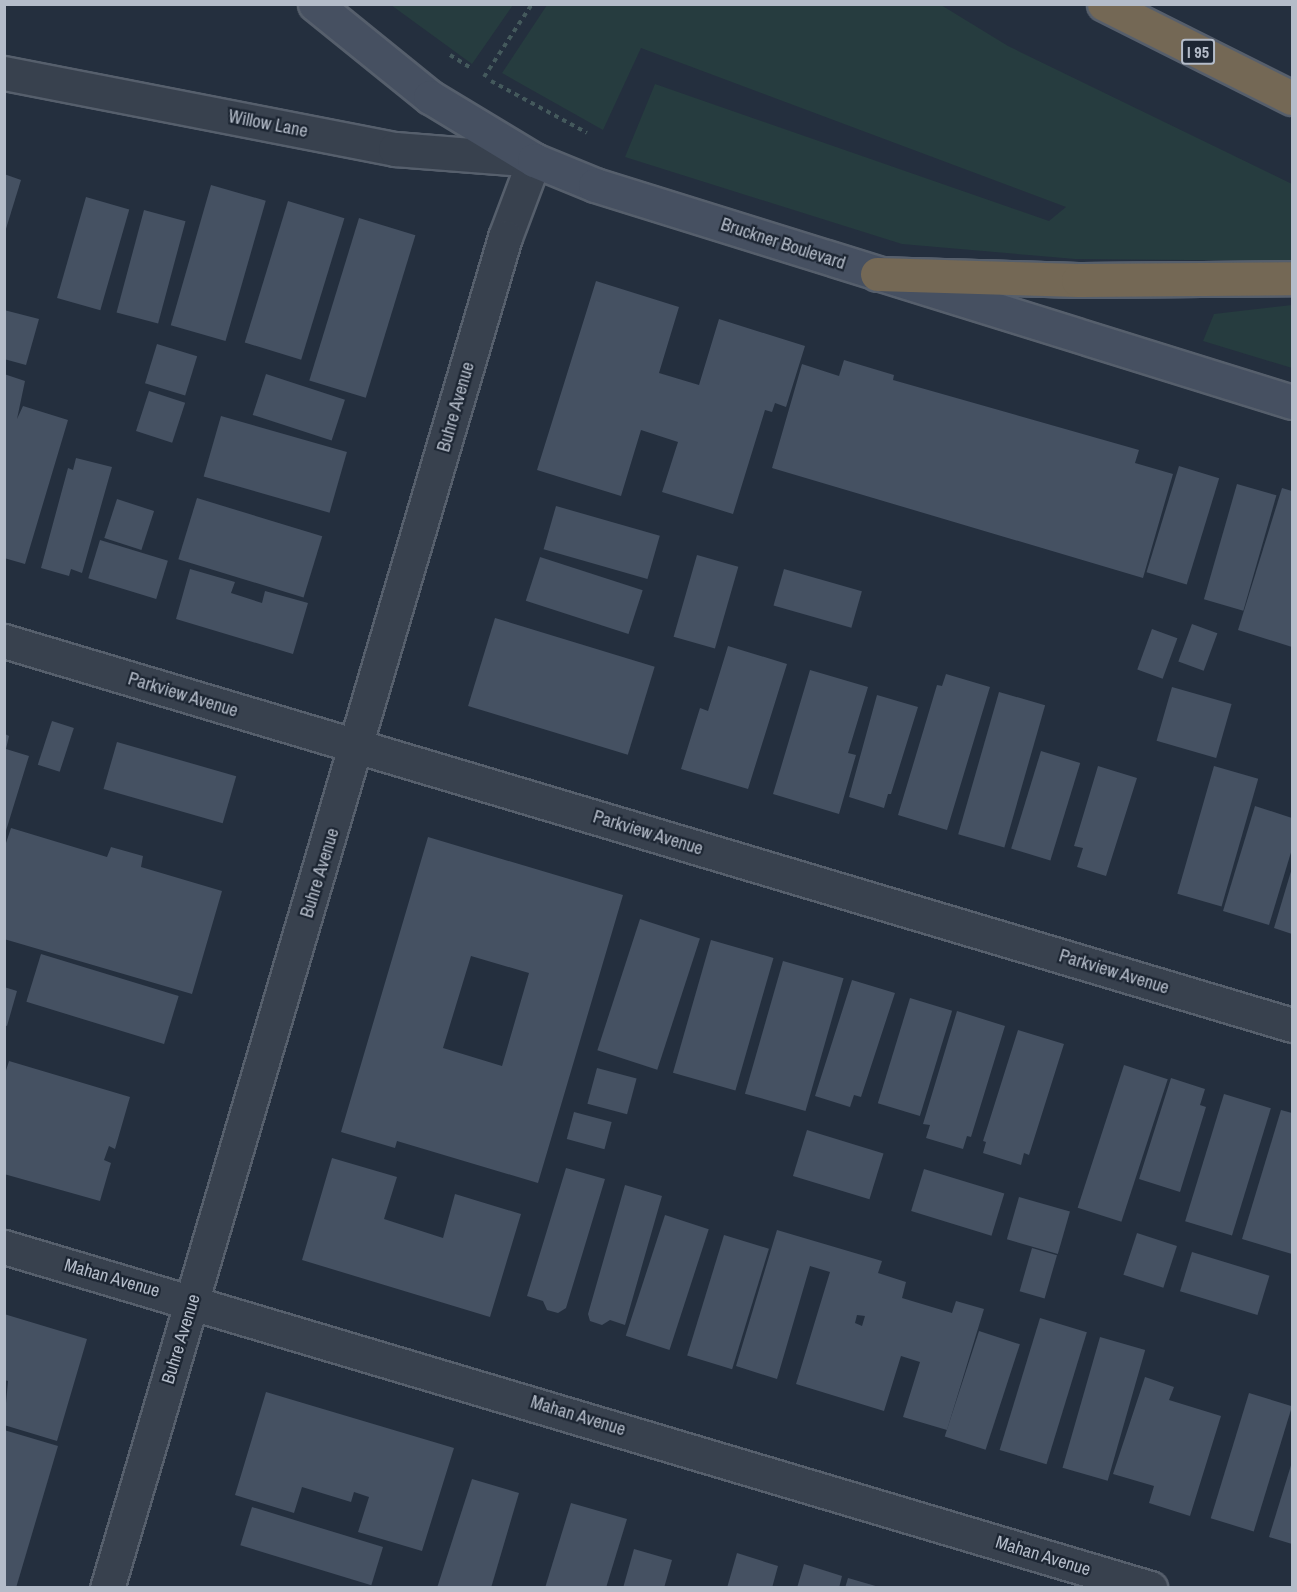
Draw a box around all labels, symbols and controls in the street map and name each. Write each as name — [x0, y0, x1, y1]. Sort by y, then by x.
road number: I 95 — [1180, 39, 1216, 65]
street label: Willow Lane — [226, 106, 310, 142]
street label: Bruckner Boulevard — [718, 214, 848, 274]
street label: Buhre Avenue — [433, 359, 479, 455]
street label: Parkview Avenue — [125, 668, 241, 722]
street label: Parkview Avenue — [590, 806, 706, 860]
street label: Buhre Avenue — [296, 825, 344, 921]
street label: Parkview Avenue — [1056, 945, 1172, 999]
street label: Mahan Avenue — [61, 1254, 163, 1302]
street label: Buhre Avenue — [157, 1291, 205, 1387]
street label: Mahan Avenue — [527, 1391, 629, 1441]
street label: Mahan Avenue — [992, 1531, 1094, 1581]

